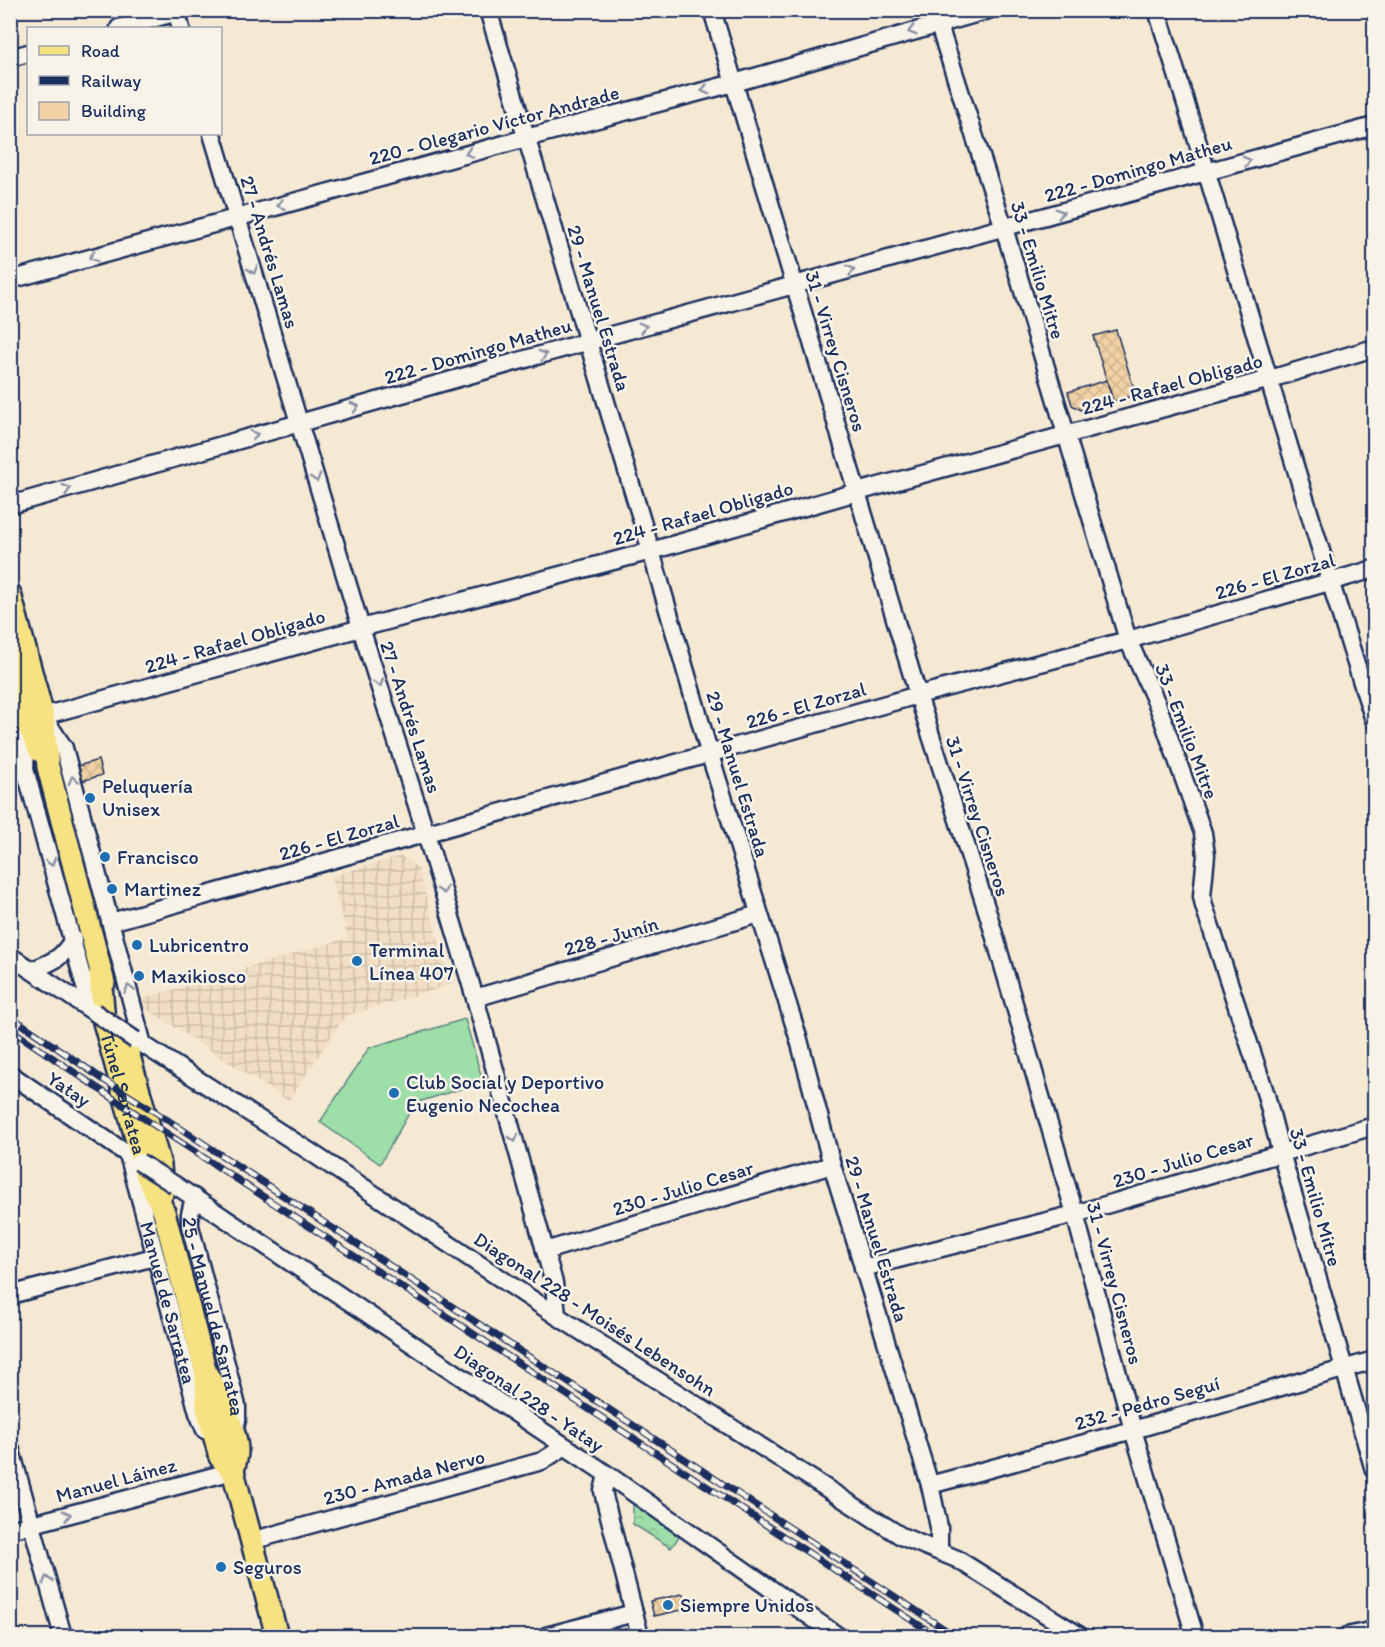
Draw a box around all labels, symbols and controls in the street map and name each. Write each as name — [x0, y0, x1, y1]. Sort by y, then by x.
one-way arrow — [908, 24, 918, 36]
legend — [27, 27, 222, 135]
text: Road — [81, 40, 120, 62]
text: Railway — [81, 70, 142, 92]
street label: 220 - Olegario Víctor Andrade — [366, 80, 622, 170]
one-way arrow — [700, 83, 710, 96]
text: Building — [81, 100, 147, 122]
street label: 222 - Domingo Matheu — [1041, 131, 1235, 207]
one-way arrow — [464, 146, 475, 158]
one-way arrow — [1242, 155, 1252, 168]
street label: 27 - Andrés Lamas — [235, 173, 305, 331]
one-way arrow — [276, 198, 287, 210]
street label: 33 - Emilio Mitre — [1006, 198, 1070, 342]
one-way arrow — [1054, 208, 1064, 220]
street label: 29 - Manuel Estrada — [562, 222, 636, 394]
one-way arrow — [89, 250, 99, 262]
one-way arrow — [246, 264, 258, 275]
one-way arrow — [845, 265, 856, 277]
street label: 31 - Virrey Cisneros — [800, 268, 872, 434]
street label: 222 - Domingo Matheu — [381, 313, 575, 389]
one-way arrow — [637, 322, 648, 334]
street label: 224 - Rafael Obligado — [1079, 348, 1265, 420]
one-way arrow — [538, 349, 548, 362]
one-way arrow — [349, 402, 360, 414]
one-way arrow — [248, 430, 259, 442]
one-way arrow — [309, 472, 321, 483]
street label: 224 - Rafael Obligado — [610, 476, 796, 550]
one-way arrow — [61, 484, 72, 496]
street label: 226 - El Zorzal — [1212, 547, 1338, 605]
street label: 224 - Rafael Obligado — [142, 604, 328, 678]
street label: 27 - Andrés Lamas — [375, 638, 447, 796]
street label: 33 - Emilio Mitre — [1150, 660, 1224, 802]
street label: 226 - El Zorzal — [743, 676, 869, 734]
one-way arrow — [371, 677, 384, 688]
street label: 29 - Manuel Estrada — [701, 688, 775, 860]
street label: 31 - Virrey Cisneros — [941, 733, 1015, 899]
place label: Peluquería Unisex — [102, 774, 193, 821]
one-way arrow — [68, 775, 80, 786]
marker: Peluquería Unisex — [83, 791, 97, 805]
street label: 226 - El Zorzal — [276, 808, 402, 866]
place label: Francisco — [117, 845, 199, 869]
marker: Francisco — [98, 850, 112, 864]
one-way arrow — [44, 856, 56, 867]
place label: Martinez — [124, 877, 202, 901]
marker: Martinez — [105, 882, 119, 896]
one-way arrow — [436, 884, 448, 895]
street label: 228 - Junín — [561, 911, 661, 961]
place label: Lubricentro — [149, 933, 249, 957]
marker: Lubricentro — [130, 938, 144, 952]
place label: Terminal Línea 407 — [369, 938, 454, 985]
marker: Terminal Línea 407 — [350, 954, 364, 968]
place label: Maxikiosco — [151, 964, 246, 988]
marker: Maxikiosco — [132, 969, 146, 983]
one-way arrow — [123, 984, 136, 994]
street label: Túnel Sarratea — [95, 1029, 152, 1157]
street label: Yatay — [43, 1066, 96, 1112]
place label: Club Social y Deportivo Eugenio Necochea — [406, 1070, 604, 1117]
marker: Club Social y Deportivo Eugenio Necochea — [387, 1086, 401, 1100]
street label: 33 - Emilio Mitre — [1285, 1125, 1347, 1269]
street label: 230 - Julio Cesar — [1110, 1127, 1256, 1193]
one-way arrow — [506, 1133, 519, 1143]
street label: 29 - Manuel Estrada — [840, 1153, 914, 1325]
street label: 230 - Julio Cesar — [610, 1155, 756, 1221]
street label: 31 - Virrey Cisneros — [1082, 1199, 1148, 1367]
street label: 25 - Manuel de Sarratea — [178, 1217, 249, 1416]
street label: Manuel de Sarratea — [135, 1219, 202, 1387]
street label: Diagonal 228 - Moisés Lebensohn — [469, 1227, 721, 1401]
street label: Diagonal 228 - Yatay — [449, 1339, 609, 1457]
street label: 232 - Pedro Seguí — [1072, 1371, 1222, 1435]
street label: 230 - Amada Nervo — [321, 1444, 487, 1510]
street label: Manuel Láinez — [53, 1452, 180, 1508]
one-way arrow — [61, 1510, 72, 1522]
place label: Seguros — [233, 1555, 302, 1579]
marker: Seguros — [214, 1560, 228, 1574]
one-way arrow — [42, 1575, 54, 1586]
place label: Siempre Unidos — [680, 1593, 814, 1617]
marker: Siempre Unidos — [661, 1598, 675, 1612]

